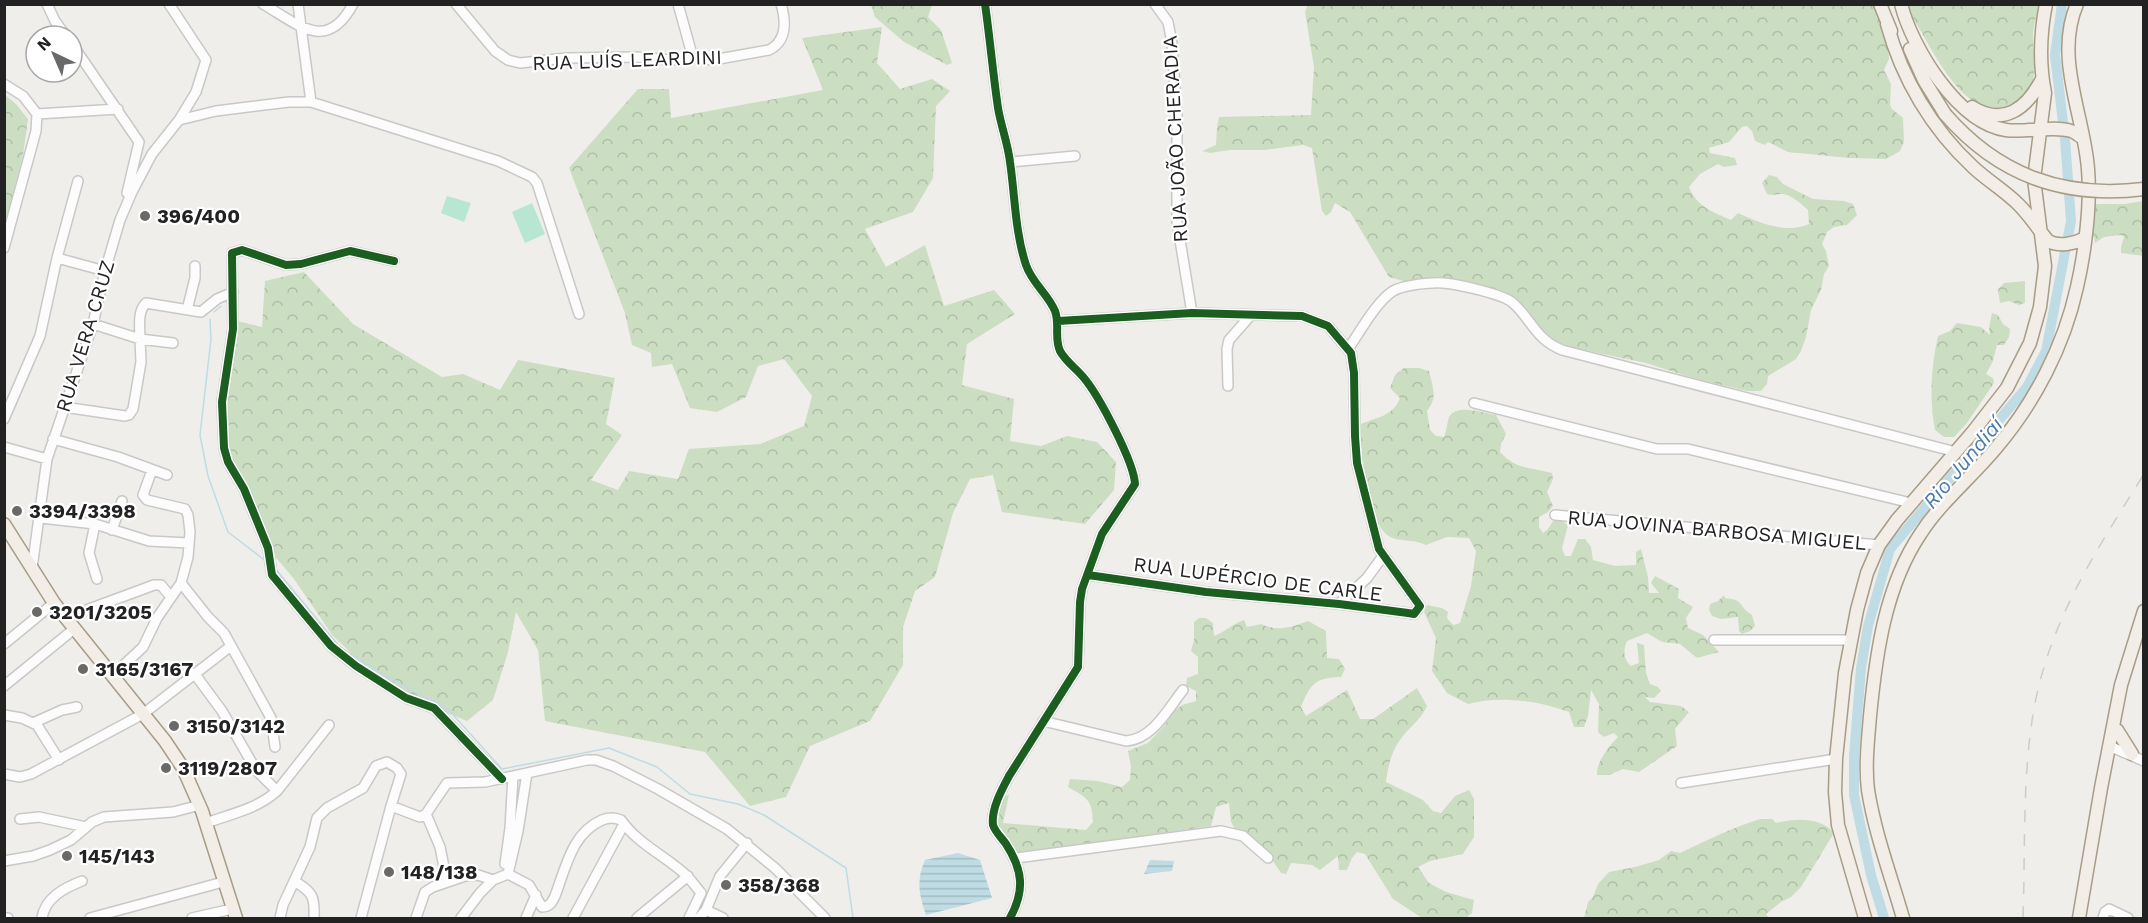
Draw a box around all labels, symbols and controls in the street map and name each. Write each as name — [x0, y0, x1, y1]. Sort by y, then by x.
north arrow — [24, 24, 84, 84]
text: N — [33, 33, 55, 55]
street label: RUA JOÃO CHERADIA — [1158, 35, 1192, 243]
street label: RUA LUÍS LEARDINI — [532, 45, 722, 75]
place label: 396/400 — [157, 204, 240, 228]
marker: 396/400 — [138, 209, 152, 223]
street label: RUA VERA CRUZ — [50, 257, 120, 415]
water label: Rio Jundiaí — [1917, 410, 2009, 513]
place label: 3394/3398 — [29, 499, 136, 523]
marker: 3394/3398 — [10, 504, 24, 518]
street label: RUA JOVINA BARBOSA MIGUEL — [1566, 505, 1868, 555]
street label: RUA LUPÉRCIO DE CARLE — [1132, 552, 1384, 606]
place label: 3201/3205 — [49, 600, 152, 624]
marker: 3201/3205 — [30, 605, 44, 619]
place label: 3165/3167 — [95, 657, 193, 681]
marker: 3165/3167 — [76, 662, 90, 676]
place label: 3150/3142 — [186, 714, 285, 738]
marker: 3150/3142 — [167, 719, 181, 733]
place label: 3119/2807 — [178, 756, 277, 780]
marker: 3119/2807 — [159, 761, 173, 775]
place label: 145/143 — [79, 844, 155, 868]
marker: 145/143 — [60, 849, 74, 863]
place label: 148/138 — [401, 860, 477, 884]
marker: 148/138 — [382, 865, 396, 879]
place label: 358/368 — [738, 873, 820, 897]
marker: 358/368 — [719, 878, 733, 892]

